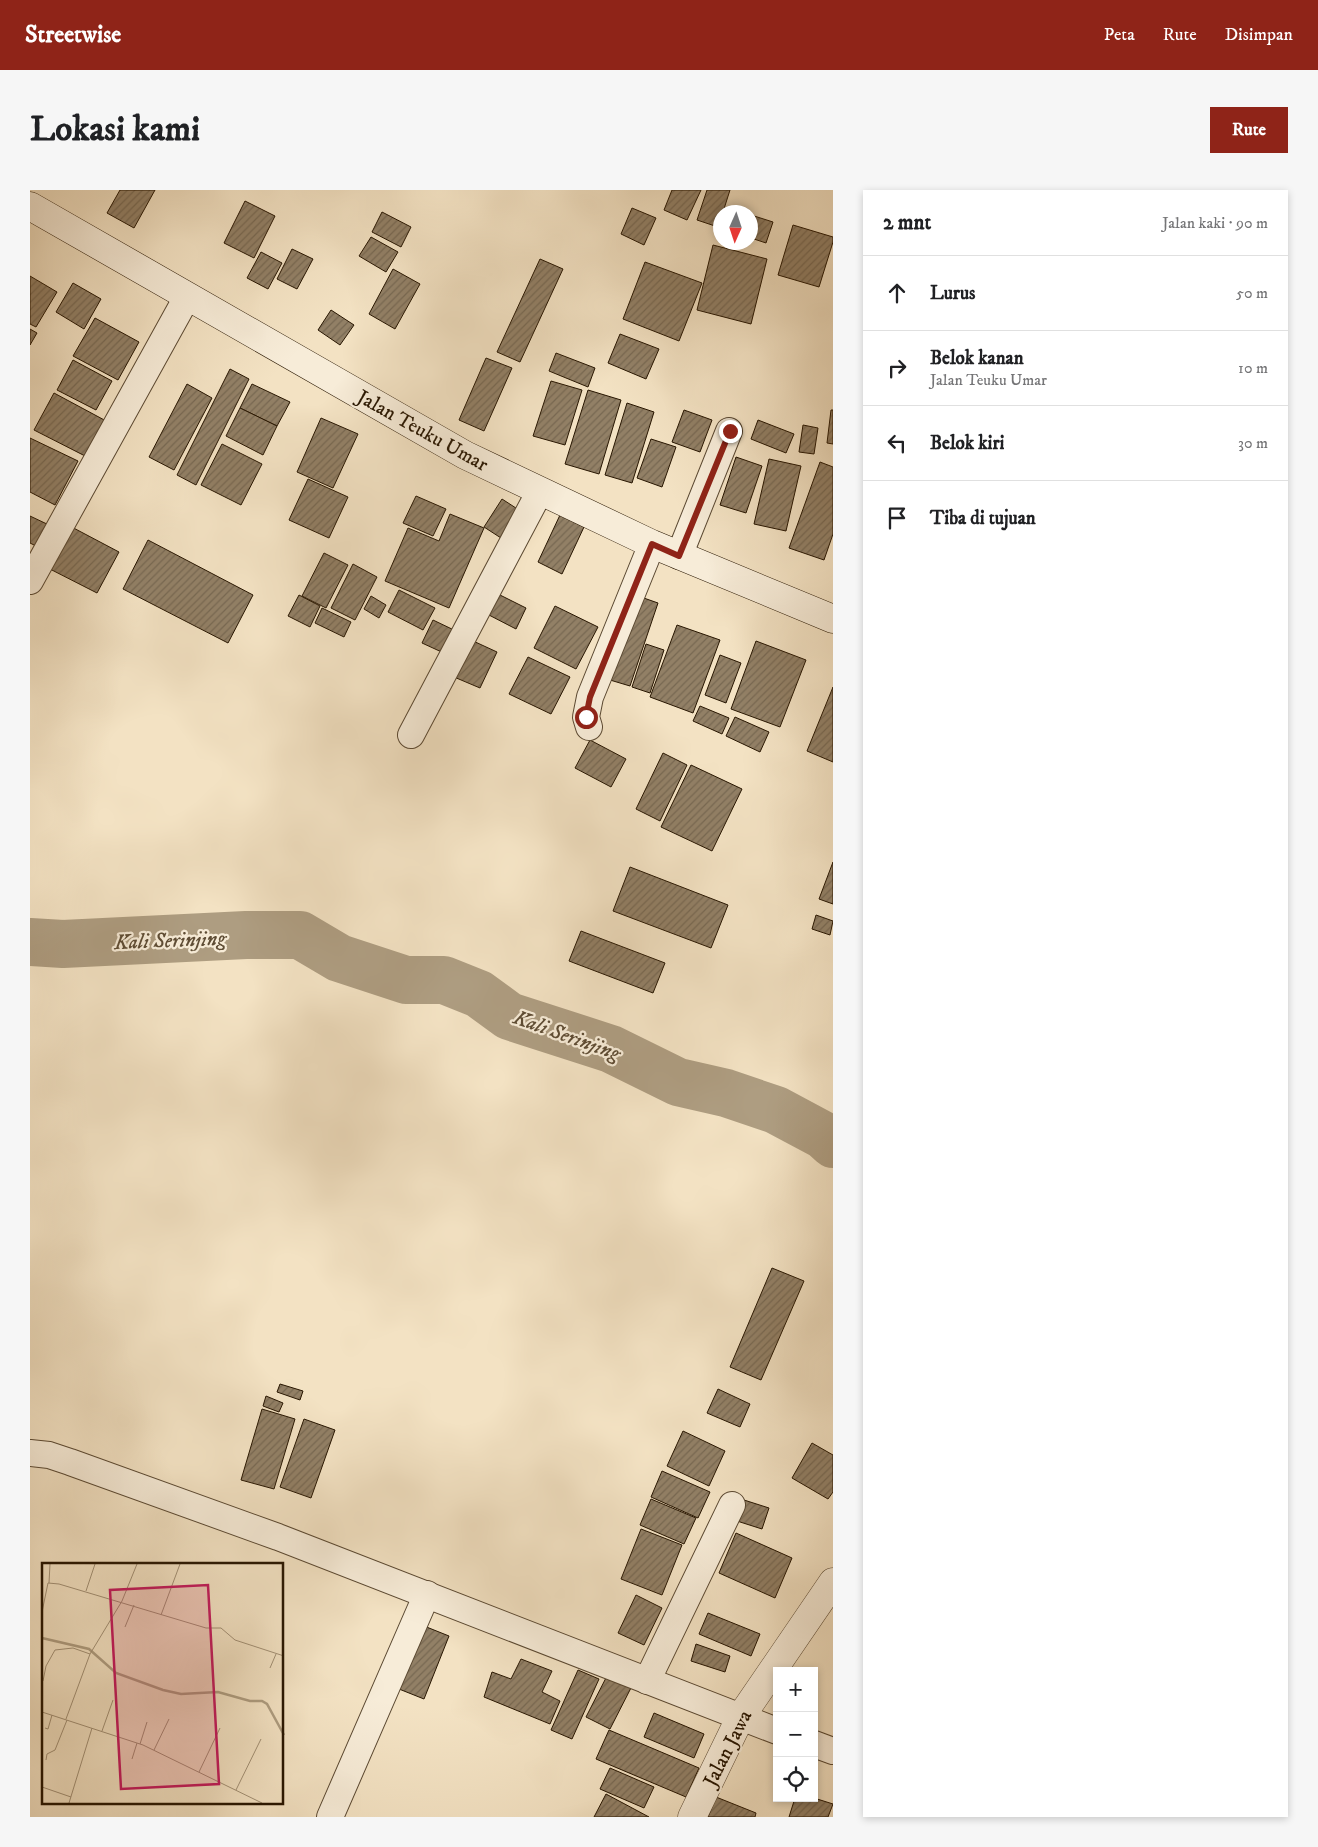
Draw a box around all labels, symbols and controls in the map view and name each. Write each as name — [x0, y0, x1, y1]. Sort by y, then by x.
text: Streetwise — [25, 20, 121, 50]
text: Peta — [1104, 24, 1135, 46]
text: Rute — [1163, 24, 1197, 46]
text: Disimpan — [1225, 24, 1293, 46]
button: Rute — [1210, 107, 1288, 153]
text: Lokasi kami — [30, 108, 200, 152]
north arrow — [713, 205, 758, 250]
text: 2 mnt — [883, 210, 931, 236]
text: Jalan kaki · 90 m — [1162, 213, 1268, 233]
icon: ahead — [883, 279, 911, 307]
text: Lurus — [930, 282, 975, 305]
text: 50 m — [1236, 283, 1268, 303]
text: Belok kanan — [930, 347, 1024, 370]
icon: right — [883, 354, 911, 382]
text: 10 m — [1238, 358, 1268, 378]
text: Jalan Teuku Umar — [930, 370, 1047, 390]
street label: Jalan Teuku Umar — [351, 384, 493, 478]
route end — [719, 420, 742, 443]
icon: left — [883, 429, 911, 457]
text: Belok kiri — [930, 432, 1004, 455]
text: 30 m — [1238, 433, 1268, 453]
icon: arrive — [883, 504, 911, 532]
text: Tiba di tujuan — [930, 507, 1036, 530]
route start — [575, 706, 598, 729]
water label: Kali Serinjing — [113, 926, 228, 956]
water label: Kali Serinjing — [509, 1004, 625, 1068]
inset map — [42, 1563, 284, 1804]
map controls — [773, 1667, 818, 1802]
button: + — [773, 1667, 818, 1712]
street label: Jalan Jawa — [698, 1706, 758, 1793]
button: − — [773, 1712, 818, 1757]
button: locate — [773, 1757, 818, 1802]

